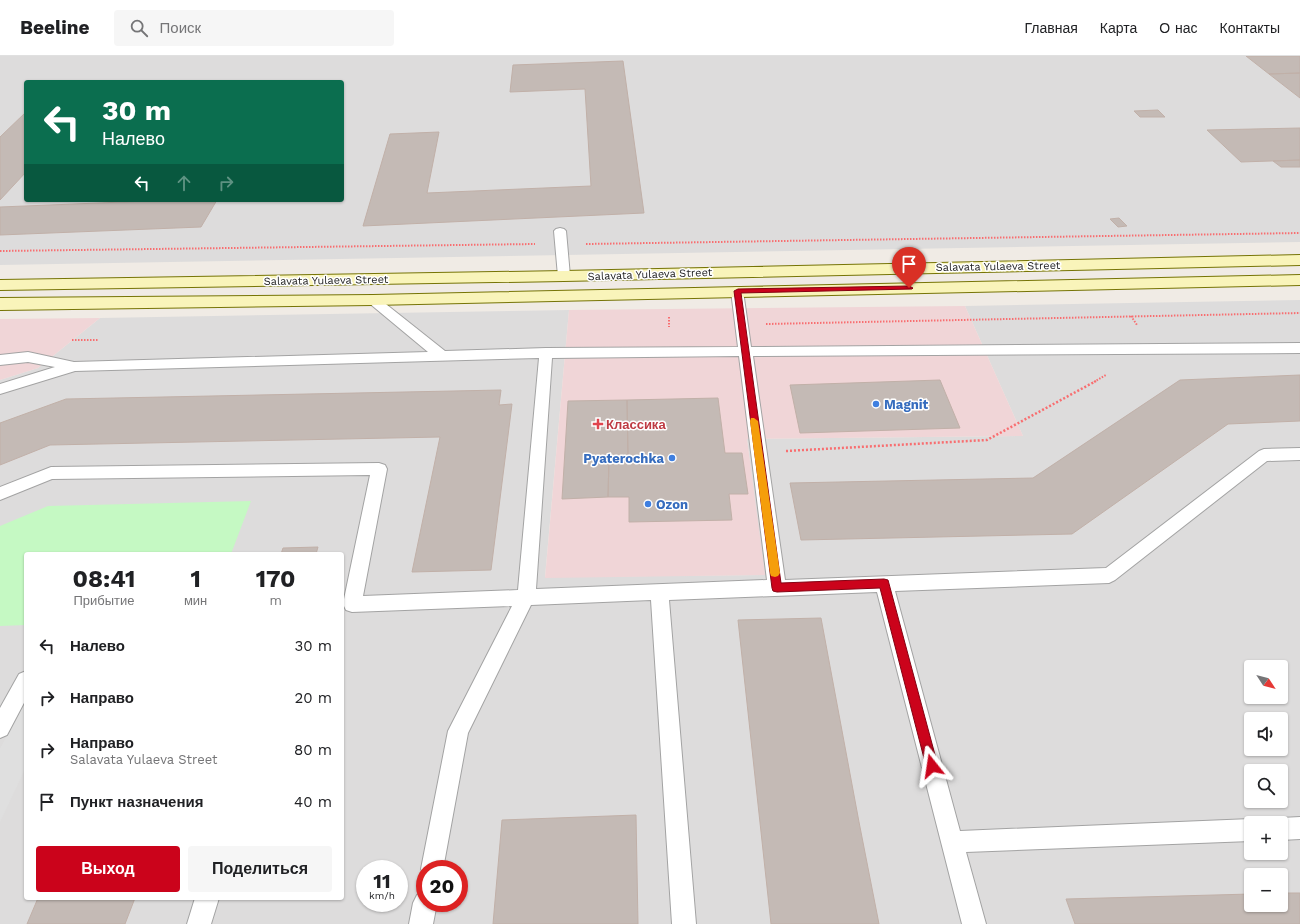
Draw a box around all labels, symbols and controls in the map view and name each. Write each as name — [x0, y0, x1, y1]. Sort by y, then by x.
search box — [114, 10, 394, 46]
text: Beeline — [20, 16, 90, 39]
icon: search — [128, 17, 150, 39]
text: Поиск — [160, 19, 201, 37]
text: Главная — [1025, 20, 1078, 36]
text: Карта — [1100, 20, 1137, 36]
text: О нас — [1159, 20, 1198, 36]
text: Контакты — [1220, 20, 1280, 36]
text: 30 m — [102, 94, 171, 127]
icon: left — [36, 96, 88, 148]
text: Налево — [102, 128, 165, 149]
icon: left — [131, 172, 153, 194]
icon: ahead — [173, 172, 195, 194]
icon: right — [215, 172, 237, 194]
pin — [892, 247, 926, 288]
icon: arrive — [898, 253, 920, 275]
street label: Salavata Yulaeva Street — [936, 259, 1061, 274]
street label: Salavata Yulaeva Street — [587, 266, 713, 283]
street label: Salavata Yulaeva Street — [264, 273, 389, 288]
place label: Magnit — [884, 397, 929, 412]
marker: Magnit — [871, 399, 881, 409]
place label: Классика — [606, 417, 666, 432]
marker: Классика — [593, 419, 603, 429]
place label: Pyaterochka — [583, 451, 664, 466]
marker: Pyaterochka — [667, 453, 677, 463]
place label: Ozon — [656, 497, 688, 512]
marker: Ozon — [643, 499, 653, 509]
text: 08:41 — [72, 565, 135, 593]
text: 1 — [190, 565, 201, 593]
text: 170 — [256, 565, 296, 593]
text: Прибытие — [73, 593, 135, 608]
text: мин — [184, 593, 207, 608]
text: m — [269, 593, 282, 608]
icon: left — [36, 635, 58, 657]
text: Налево — [70, 637, 125, 655]
text: 30 m — [295, 637, 332, 655]
north arrow — [1244, 660, 1288, 704]
map controls — [1244, 660, 1288, 912]
icon: right — [36, 687, 58, 709]
text: Направо — [70, 689, 134, 707]
text: 20 m — [295, 689, 332, 707]
button: sound — [1244, 712, 1288, 756]
text: Направо — [70, 734, 134, 752]
icon: right — [36, 739, 58, 761]
text: 80 m — [294, 741, 332, 759]
position arrow — [911, 745, 953, 787]
text: Salavata Yulaeva Street — [70, 752, 217, 767]
button: search — [1244, 764, 1288, 808]
icon: arrive — [36, 791, 58, 813]
text: Пункт назначения — [70, 793, 203, 811]
text: 40 m — [294, 793, 332, 811]
button: + — [1244, 816, 1288, 860]
button: Выход — [36, 846, 180, 892]
button: Поделиться — [188, 846, 332, 892]
speed limit sign: 20 — [416, 860, 468, 912]
button: − — [1244, 868, 1288, 912]
text: 11 — [373, 869, 391, 893]
text: km/h — [369, 890, 395, 901]

